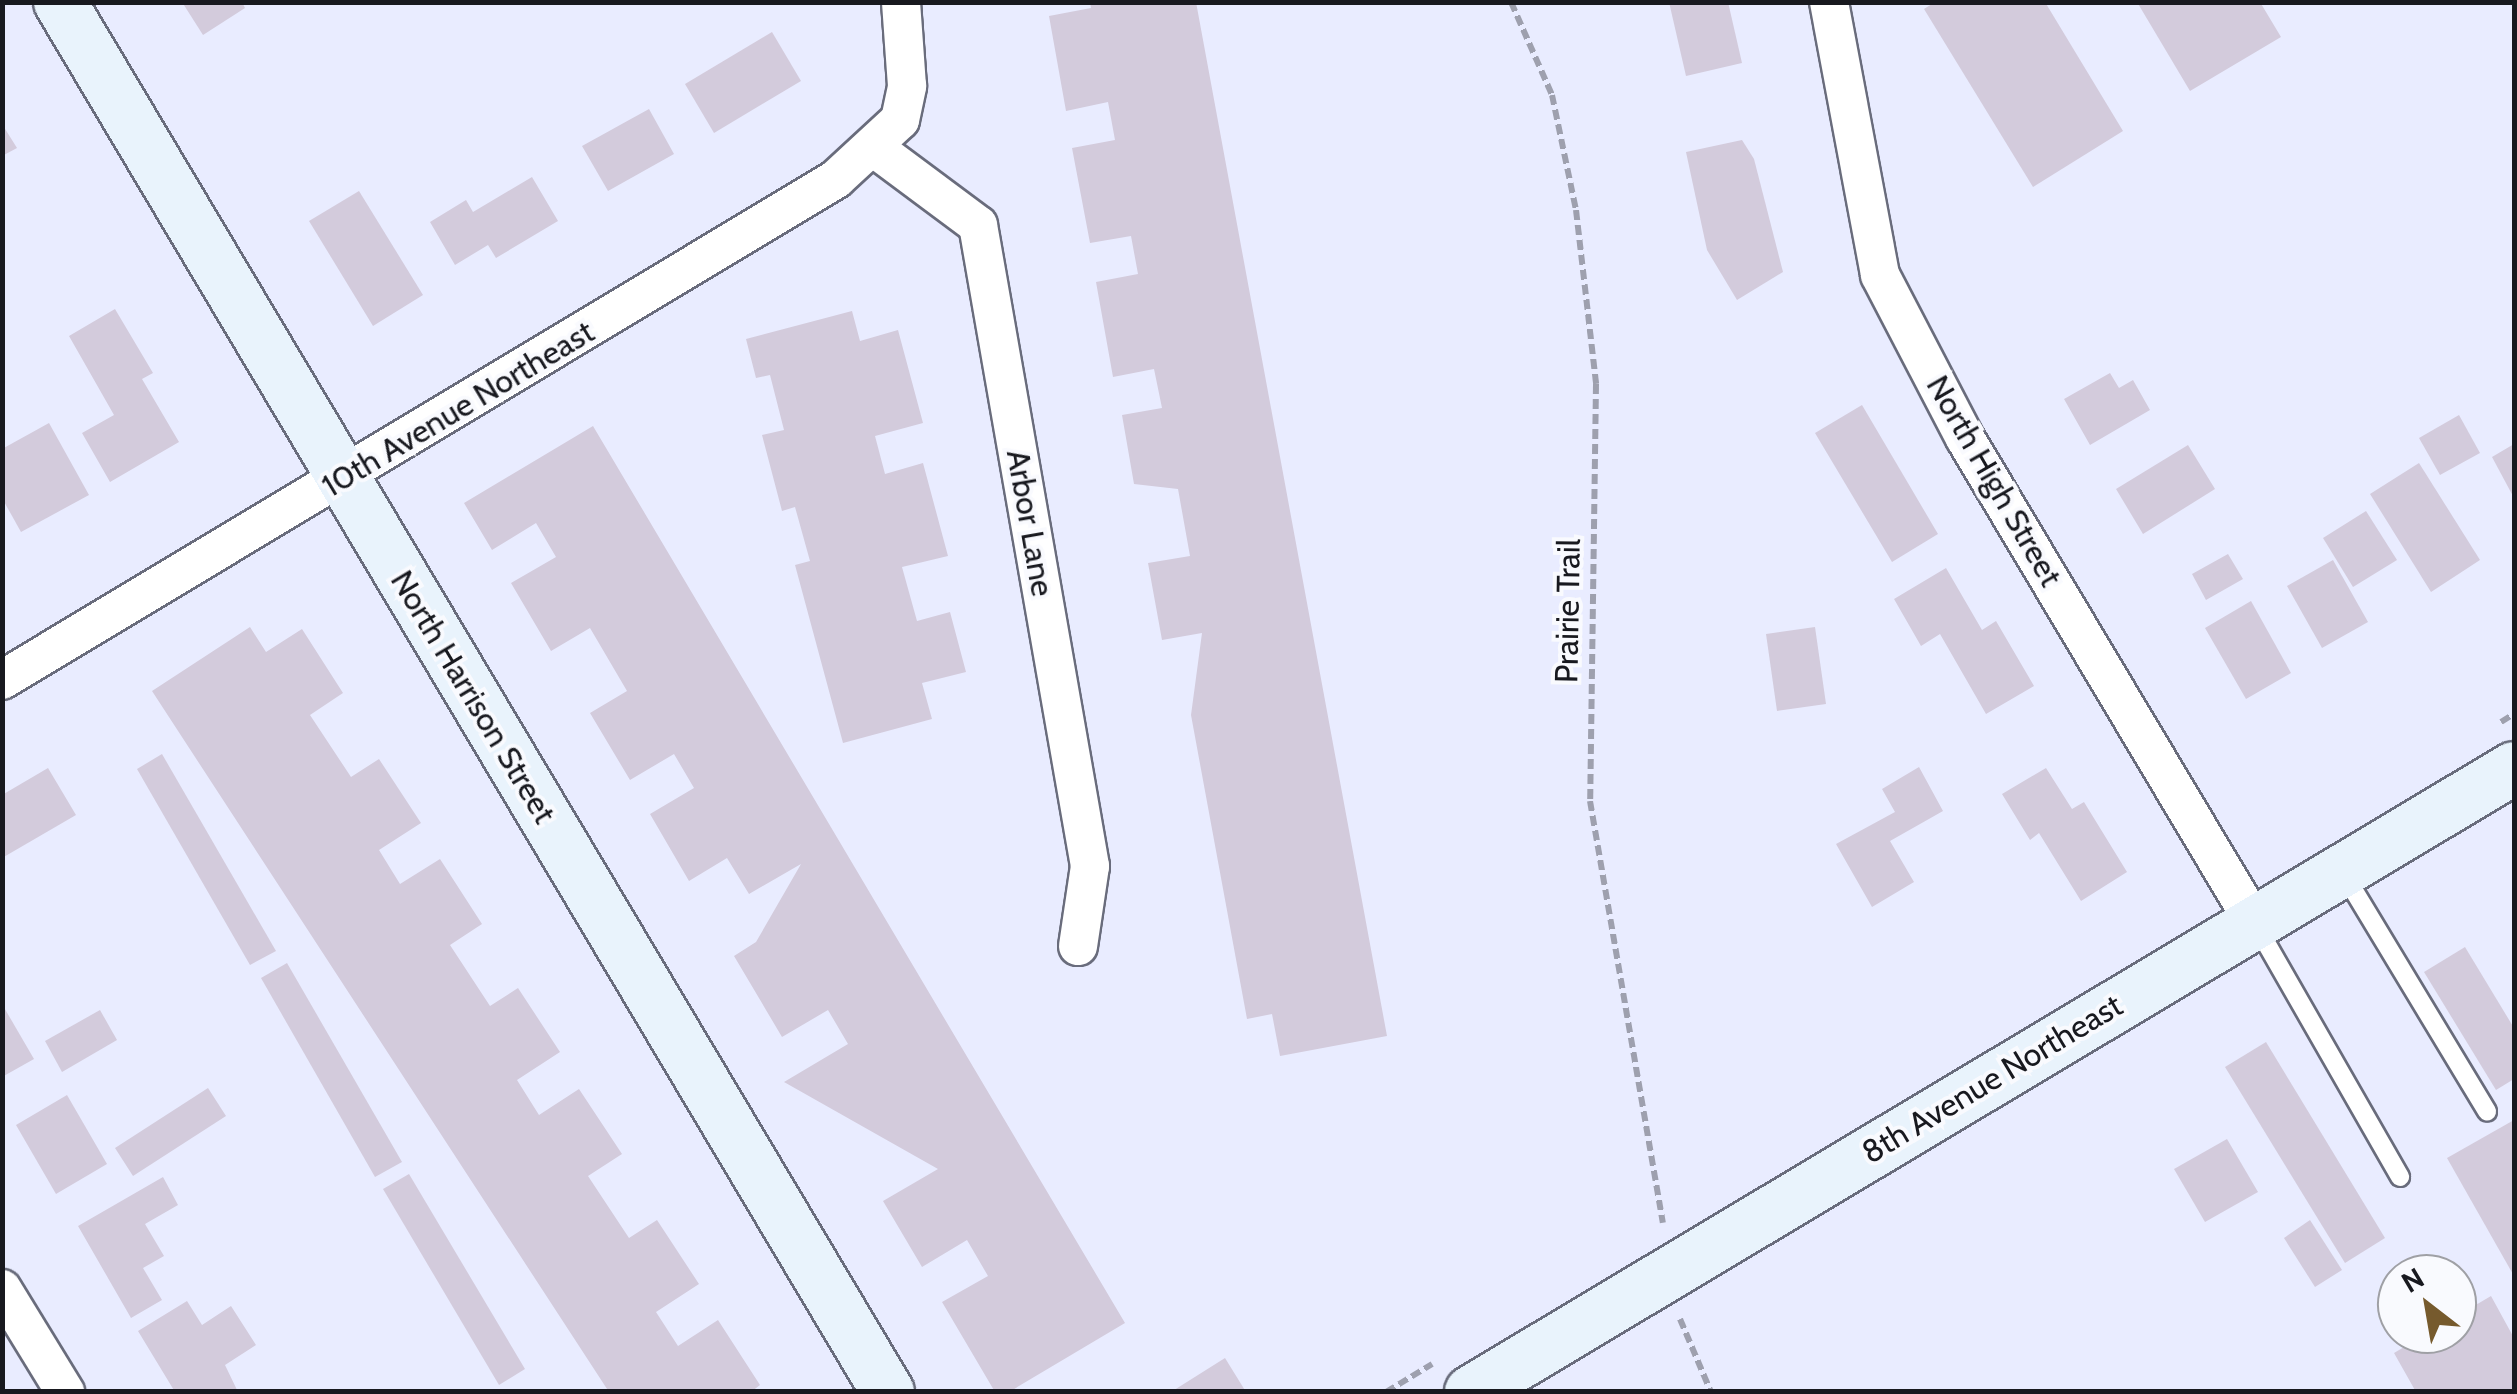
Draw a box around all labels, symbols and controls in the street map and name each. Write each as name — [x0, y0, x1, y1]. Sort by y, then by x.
street label: 10th Avenue Northeast — [315, 313, 601, 505]
street label: North High Street — [1918, 369, 2070, 593]
street label: Arbor Lane — [998, 447, 1062, 599]
street label: Prairie Trail — [1548, 538, 1588, 684]
street label: North Harrison Street — [382, 564, 564, 830]
street label: 8th Avenue Northeast — [1855, 986, 2129, 1172]
north arrow — [2377, 1254, 2477, 1354]
text: N — [2395, 1260, 2430, 1300]

